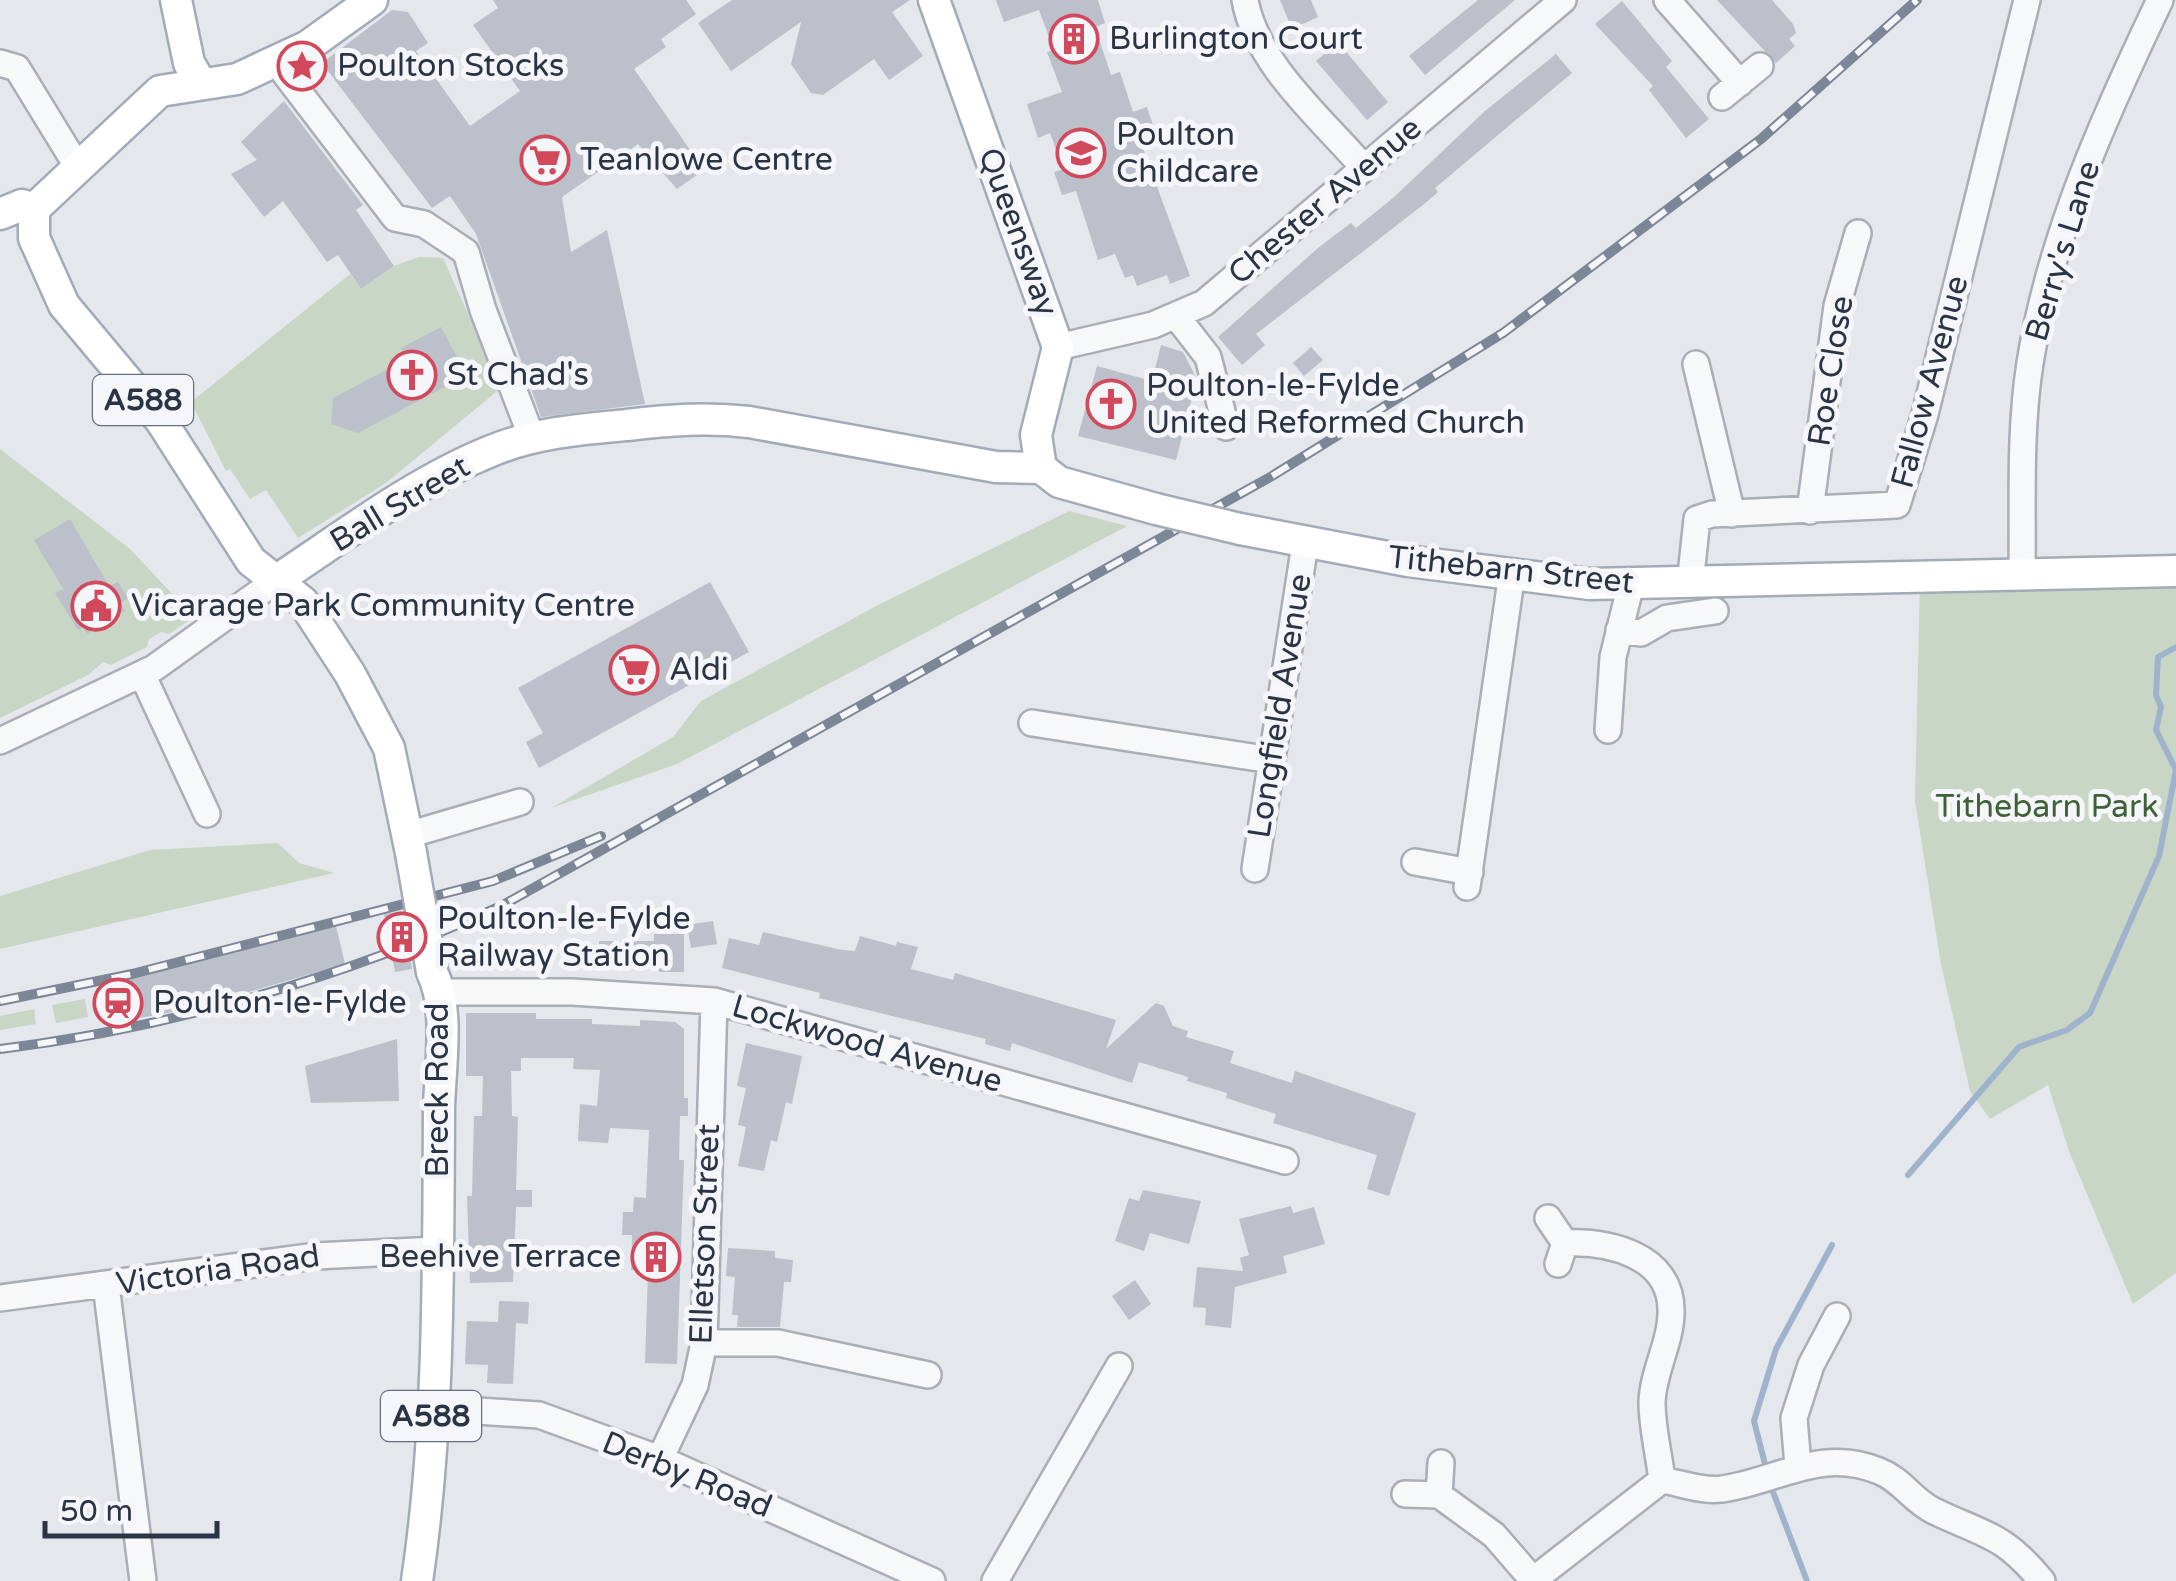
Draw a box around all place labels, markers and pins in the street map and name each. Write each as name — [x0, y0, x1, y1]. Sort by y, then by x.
building icon: Burlington Court — [1048, 13, 1100, 65]
place label: Burlington Court — [1109, 20, 1363, 58]
place icon: Poulton Stocks — [276, 40, 328, 92]
place label: Poulton Stocks — [337, 47, 564, 85]
place label: Poulton Childcare — [1116, 116, 1259, 191]
school or university icon: Poulton Childcare — [1055, 127, 1107, 179]
supermarket icon: Teanlowe Centre — [519, 134, 571, 186]
place label: Teanlowe Centre — [580, 141, 833, 179]
church icon: St Chad's — [386, 349, 438, 401]
place label: St Chad's — [447, 356, 589, 394]
place label: Poulton-le-Fylde United Reformed Church — [1146, 367, 1525, 442]
church icon: Poulton-le-Fylde United Reformed Church — [1085, 378, 1137, 430]
public building icon: Vicarage Park Community Centre — [70, 580, 122, 632]
place label: Vicarage Park Community Centre — [131, 587, 635, 625]
supermarket icon: Aldi — [608, 644, 660, 696]
place label: Aldi — [669, 651, 729, 689]
place label: Poulton-le-Fylde Railway Station — [437, 900, 691, 975]
building icon: Poulton-le-Fylde Railway Station — [376, 911, 428, 963]
station icon: Poulton-le-Fylde — [92, 977, 144, 1029]
place label: Poulton-le-Fylde — [153, 984, 407, 1022]
building icon: Beehive Terrace — [630, 1231, 682, 1283]
place label: Beehive Terrace — [379, 1238, 621, 1276]

